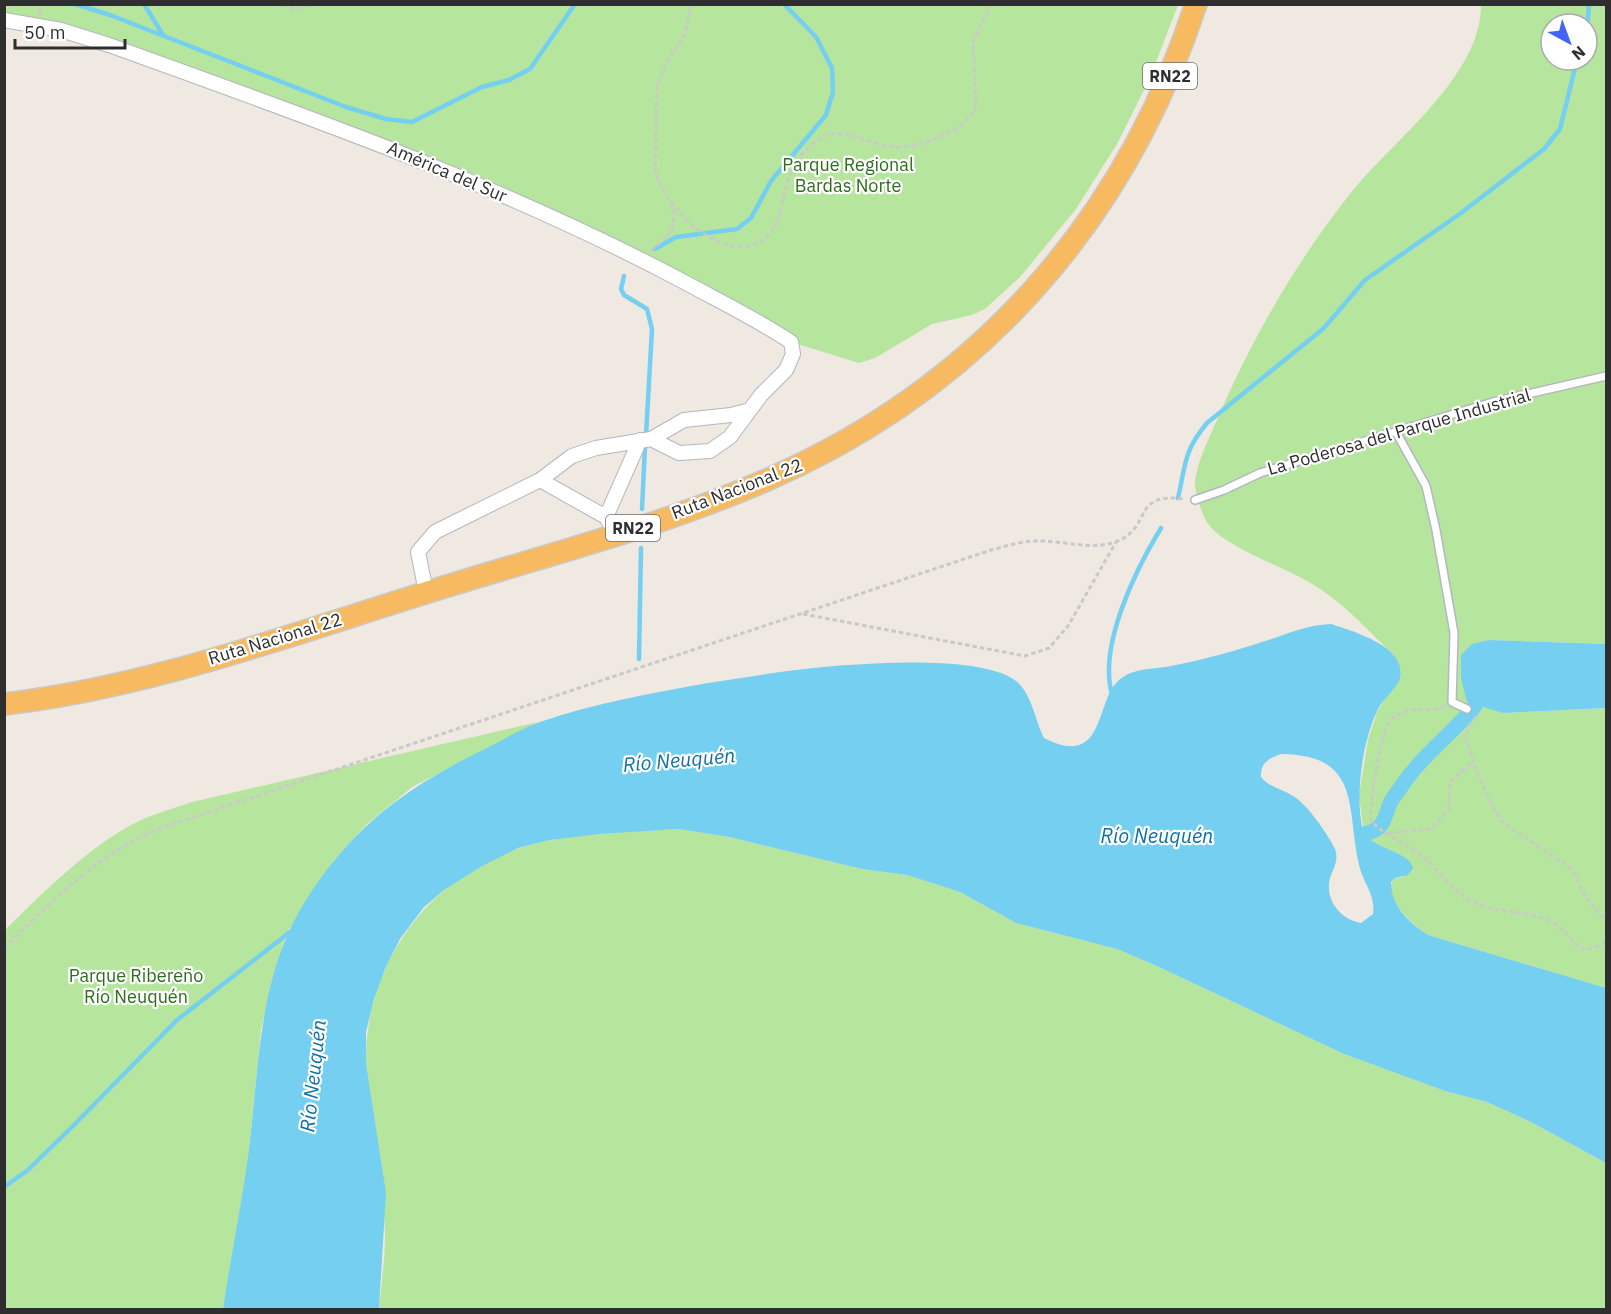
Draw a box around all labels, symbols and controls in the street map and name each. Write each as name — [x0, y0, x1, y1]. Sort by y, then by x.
scale bar — [15, 12, 124, 50]
north arrow — [1539, 12, 1599, 72]
text: 50 m — [24, 21, 66, 44]
text: N — [1568, 42, 1590, 65]
road number: RN22 — [1143, 63, 1197, 89]
street label: América del Sur — [384, 136, 511, 207]
park label: Parque Regional Bardas Norte — [782, 153, 914, 197]
street label: La Poderosa del Parque Industrial — [1265, 383, 1533, 480]
street label: Ruta Nacional 22 — [668, 453, 806, 524]
road number: RN22 — [606, 515, 660, 541]
street label: Ruta Nacional 22 — [205, 607, 344, 670]
water label: Río Neuquén — [622, 741, 736, 778]
water label: Río Neuquén — [1101, 822, 1213, 849]
park label: Parque Ribereño Río Neuquén — [69, 964, 203, 1008]
water label: Río Neuquén — [293, 1018, 332, 1133]

